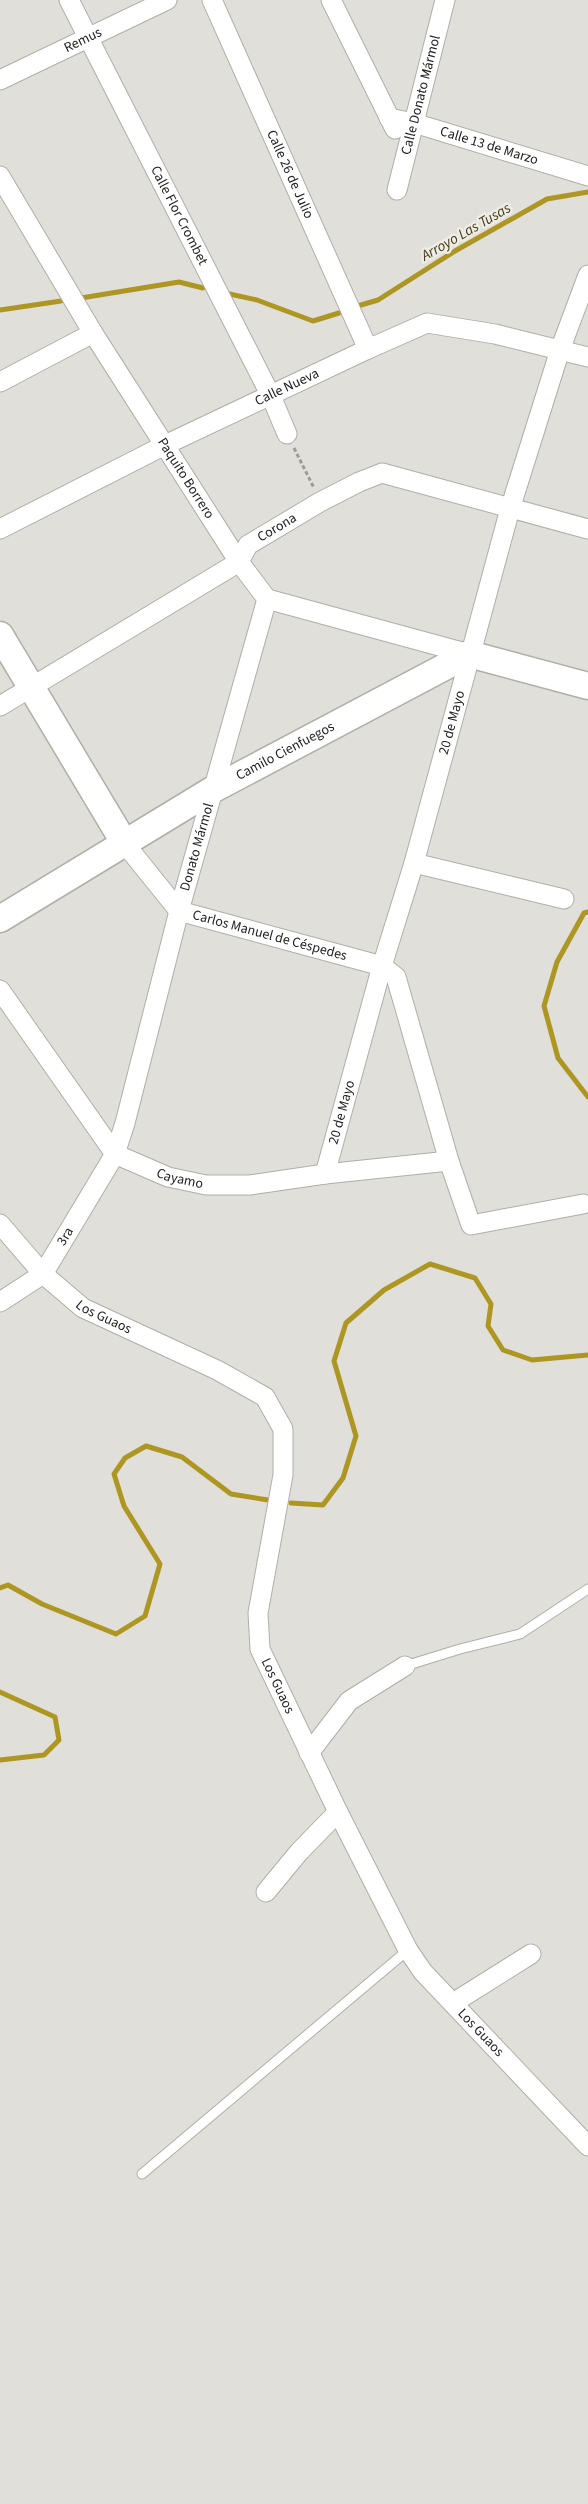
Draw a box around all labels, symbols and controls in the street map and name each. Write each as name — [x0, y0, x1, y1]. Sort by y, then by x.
street label: Remus — [61, 23, 105, 58]
street label: Calle Donato Mármol — [396, 33, 446, 157]
street label: Calle 13 de Marzo — [438, 121, 541, 170]
street label: Calle 26 de Julio — [261, 127, 319, 222]
street label: Calle Flor Crombet — [145, 162, 213, 269]
water label: Arroyo Las Tusas — [416, 198, 515, 267]
street label: Calle Nueva — [251, 364, 322, 411]
street label: Paquito Borrero — [152, 434, 219, 523]
street label: Corona — [254, 508, 300, 547]
street label: 20 de Mayo — [434, 688, 470, 757]
street label: Camilo Cienfuegos — [232, 717, 338, 786]
street label: Donato Mármol — [175, 800, 219, 893]
street label: Carlos Manuel de Céspedes — [190, 905, 349, 966]
street label: 20 de Mayo — [324, 1078, 360, 1147]
street label: Cayamo — [153, 1163, 205, 1194]
street label: 3ra — [52, 1223, 79, 1250]
street label: Los Guaos — [71, 1296, 135, 1339]
street label: Los Guaos — [256, 1655, 300, 1717]
street label: Los Guaos — [453, 2004, 508, 2061]

